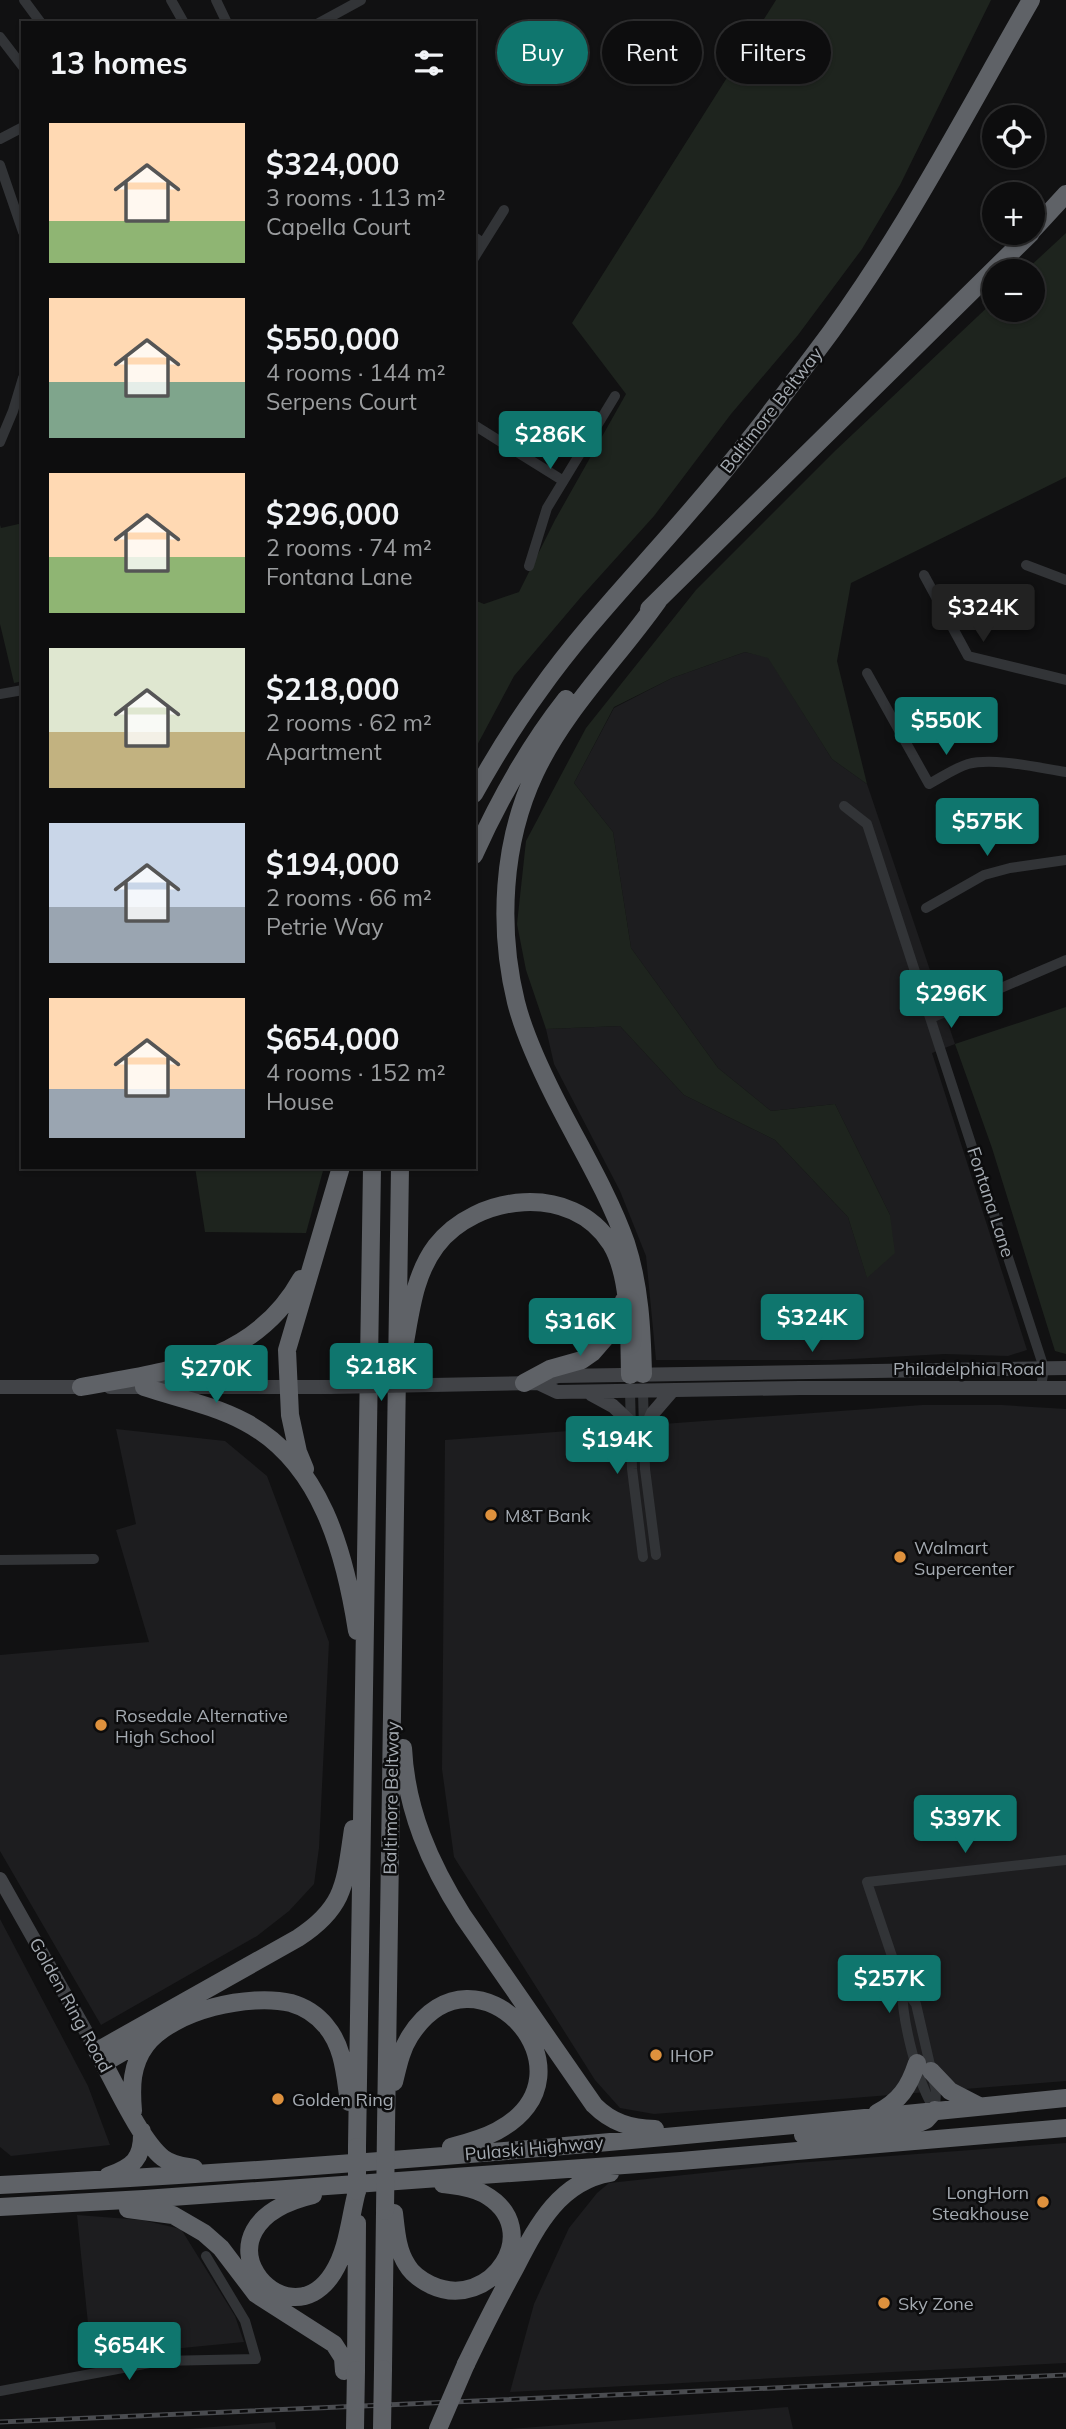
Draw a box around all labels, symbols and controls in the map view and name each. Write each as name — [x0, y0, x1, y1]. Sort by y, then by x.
chip: Buy — [497, 21, 588, 84]
chip: Rent — [602, 21, 702, 84]
chip: Filters — [716, 21, 831, 84]
text: 13 homes — [49, 44, 188, 82]
icon: filters — [410, 44, 448, 82]
map controls — [982, 105, 1045, 322]
button: locate — [982, 105, 1045, 168]
text: $324,000 — [266, 145, 399, 183]
icon: home — [105, 151, 189, 235]
button: + — [982, 182, 1045, 245]
text: 3 rooms · 113 m² — [266, 183, 446, 212]
text: Capella Court — [266, 212, 411, 241]
button: − — [982, 259, 1045, 322]
text: $550,000 — [266, 320, 399, 358]
icon: home — [105, 326, 189, 410]
street label: Baltimore Beltway — [715, 342, 828, 478]
text: 4 rooms · 144 m² — [266, 358, 446, 387]
text: Serpens Court — [266, 387, 417, 416]
pin: $286K — [501, 412, 599, 471]
text: $286K — [515, 419, 585, 448]
text: $296,000 — [266, 495, 399, 533]
icon: home — [105, 501, 189, 585]
text: 2 rooms · 74 m² — [266, 533, 432, 562]
text: Fontana Lane — [266, 562, 413, 591]
pin: $324K — [934, 584, 1032, 644]
text: $324K — [948, 592, 1018, 621]
text: $218,000 — [266, 670, 399, 708]
icon: home — [105, 676, 189, 760]
pin: $550K — [897, 698, 995, 757]
text: $550K — [911, 705, 981, 734]
text: 2 rooms · 62 m² — [266, 708, 432, 737]
text: Apartment — [266, 737, 382, 766]
pin: $575K — [938, 798, 1036, 858]
text: $575K — [952, 806, 1022, 835]
text: $194,000 — [266, 845, 399, 883]
icon: home — [105, 851, 189, 935]
text: 2 rooms · 66 m² — [266, 883, 432, 912]
text: Petrie Way — [266, 912, 384, 941]
pin: $296K — [902, 970, 1000, 1030]
text: $296K — [916, 978, 986, 1007]
text: $654,000 — [266, 1020, 399, 1058]
icon: home — [105, 1026, 189, 1110]
text: 4 rooms · 152 m² — [266, 1058, 446, 1087]
text: House — [266, 1087, 334, 1116]
street label: Fontana Lane — [962, 1144, 1020, 1260]
pin: $324K — [763, 1294, 861, 1354]
pin: $316K — [531, 1298, 629, 1358]
text: $324K — [777, 1302, 847, 1331]
text: $316K — [545, 1306, 615, 1335]
pin: $218K — [332, 1344, 430, 1403]
pin: $270K — [167, 1346, 265, 1405]
text: $218K — [346, 1351, 416, 1380]
text: $270K — [181, 1353, 251, 1382]
street label: Philadelphia Road — [893, 1357, 1045, 1380]
pin: $194K — [568, 1416, 666, 1476]
text: $194K — [582, 1424, 652, 1453]
place label: M&T Bank — [505, 1504, 591, 1527]
marker: M&T Bank — [483, 1507, 499, 1523]
place label: Walmart Supercenter — [914, 1536, 1015, 1580]
marker: Walmart Supercenter — [892, 1549, 908, 1565]
place label: Rosedale Alternative High School — [115, 1704, 288, 1748]
marker: Rosedale Alternative High School — [93, 1717, 109, 1733]
street label: Baltimore Beltway — [378, 1721, 404, 1875]
pin: $397K — [916, 1796, 1014, 1855]
text: $397K — [930, 1803, 1000, 1832]
street label: Golden Ring Road — [24, 1934, 118, 2076]
pin: $257K — [840, 1955, 938, 2015]
text: $257K — [854, 1963, 924, 1992]
place label: IHOP — [670, 2044, 714, 2067]
marker: IHOP — [648, 2047, 664, 2063]
place label: Golden Ring — [292, 2088, 394, 2111]
marker: Golden Ring — [270, 2091, 286, 2107]
street label: Pulaski Highway — [464, 2130, 605, 2166]
place label: LongHorn Steakhouse — [932, 2181, 1029, 2225]
marker: LongHorn Steakhouse — [1035, 2194, 1051, 2210]
place label: Sky Zone — [898, 2292, 974, 2315]
marker: Sky Zone — [876, 2295, 892, 2311]
pin: $654K — [80, 2322, 178, 2382]
text: $654K — [94, 2330, 164, 2359]

